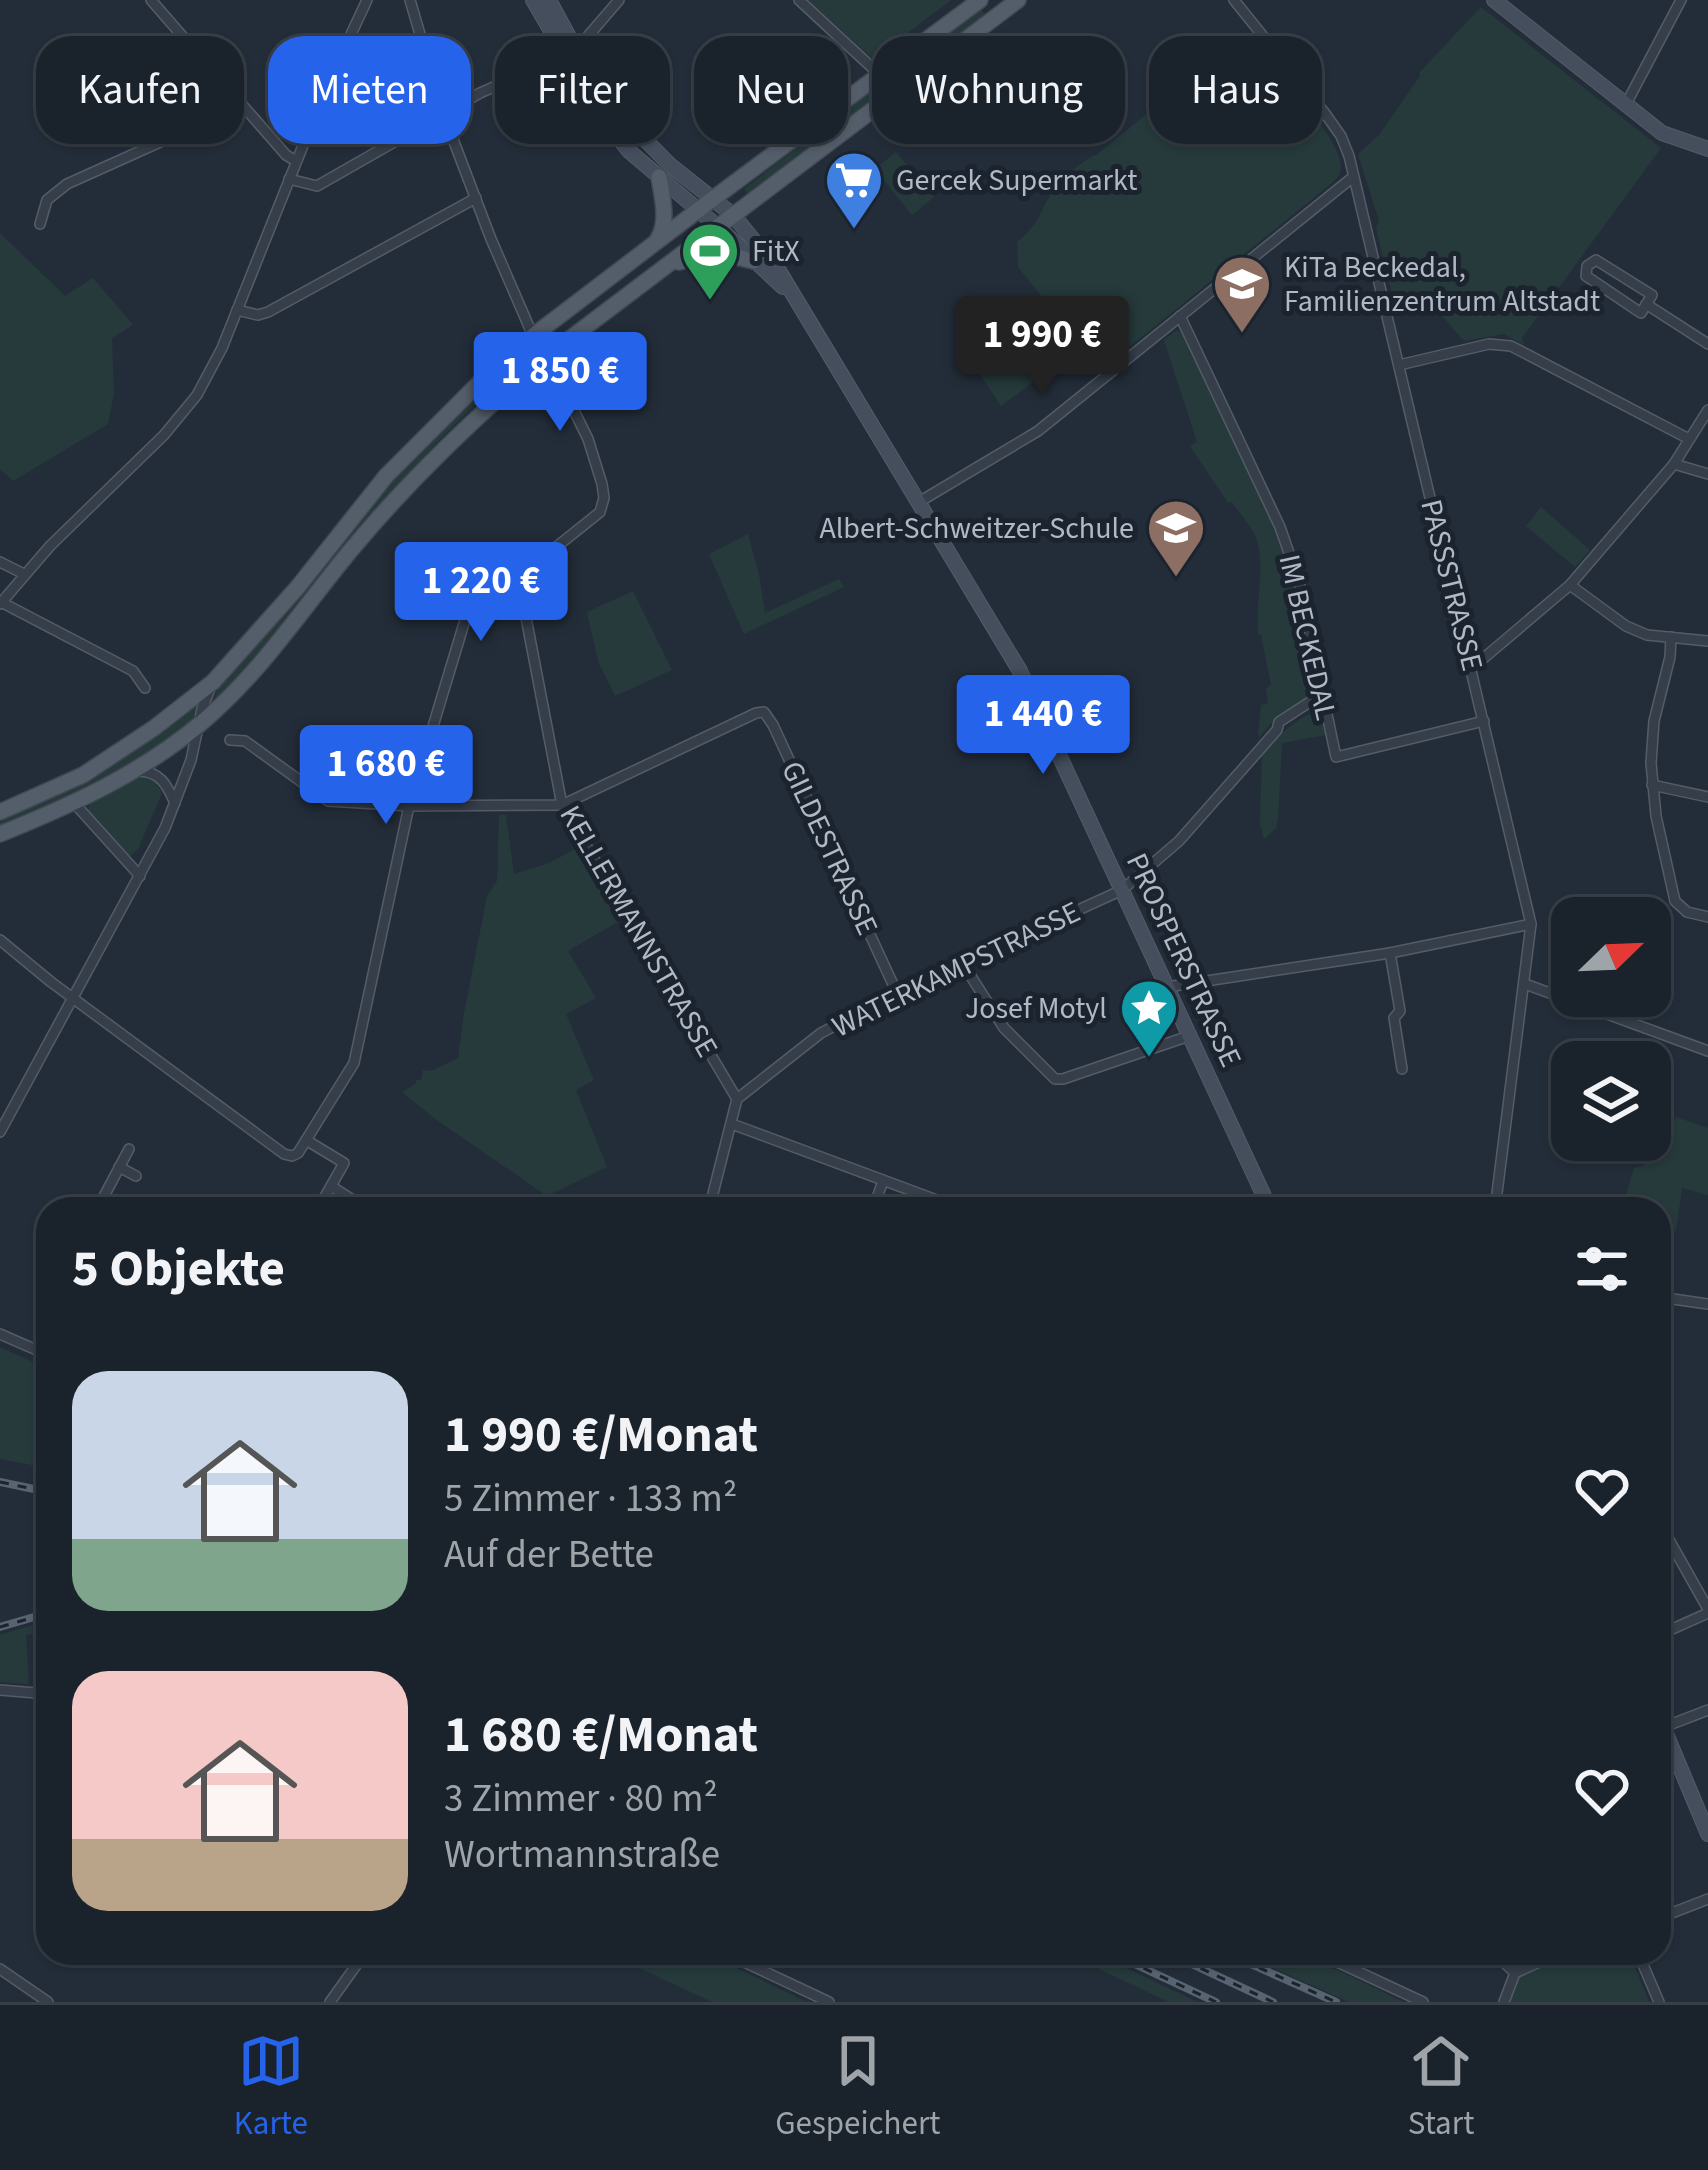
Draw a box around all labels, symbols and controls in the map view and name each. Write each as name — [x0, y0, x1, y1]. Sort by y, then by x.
chip: Kaufen — [36, 36, 244, 144]
chip: Mieten — [268, 36, 471, 144]
chip: Filter — [495, 36, 670, 144]
chip: Neu — [694, 36, 848, 144]
chip: Wohnung — [872, 36, 1125, 144]
chip: Haus — [1149, 36, 1322, 144]
supermarket icon: Gercek Supermarkt — [823, 149, 885, 231]
place label: Gercek Supermarkt — [896, 159, 1137, 202]
sports icon: FitX — [679, 220, 741, 302]
place label: FitX — [752, 230, 800, 273]
place label: KiTa Beckedal, Familienzentrum Altstadt — [1284, 246, 1600, 323]
school or university icon: KiTa Beckedal, Familienzentrum Altstadt — [1211, 253, 1273, 335]
pin: 1 990 € — [931, 296, 1153, 398]
text: 1 990 € — [983, 307, 1101, 363]
pin: 1 850 € — [449, 332, 671, 434]
text: 1 850 € — [501, 343, 619, 399]
street label: PASSSTRASSE — [1409, 495, 1494, 675]
school or university icon: Albert-Schweitzer-Schule — [1145, 497, 1207, 579]
place label: Albert-Schweitzer-Schule — [819, 507, 1134, 550]
pin: 1 220 € — [370, 542, 592, 644]
street label: IM BECKEDAL — [1268, 550, 1347, 724]
text: 1 220 € — [422, 553, 540, 609]
pin: 1 440 € — [932, 675, 1154, 777]
text: 1 440 € — [984, 686, 1102, 742]
pin: 1 680 € — [275, 725, 497, 827]
text: 1 680 € — [327, 736, 445, 792]
street label: GILDESTRASSE — [770, 754, 889, 942]
street label: KELLERMANNSTRASSE — [549, 797, 728, 1065]
street label: PROSPERSTRASSE — [1115, 846, 1252, 1074]
street label: WATERKAMPSTRASSE — [825, 891, 1088, 1048]
north arrow — [1551, 897, 1671, 1017]
map controls — [1551, 897, 1671, 1161]
place icon: Josef Motyl — [1118, 977, 1180, 1059]
place label: Josef Motyl — [965, 987, 1107, 1030]
button: layers — [1551, 1041, 1671, 1161]
text: 5 Objekte — [72, 1233, 285, 1305]
icon: filters — [1569, 1236, 1635, 1302]
text: 1 990 €/Monat — [444, 1399, 758, 1471]
icon: home — [168, 1419, 312, 1563]
icon: heart — [1569, 1458, 1635, 1524]
text: 5 Zimmer · 133 m² — [444, 1471, 737, 1527]
text: Auf der Bette — [444, 1527, 654, 1583]
text: 1 680 €/Monat — [444, 1699, 758, 1771]
icon: home — [168, 1719, 312, 1863]
icon: heart — [1569, 1758, 1635, 1824]
text: 3 Zimmer · 80 m² — [444, 1771, 718, 1827]
text: Wortmannstraße — [444, 1827, 720, 1883]
tab: Karte — [234, 2028, 308, 2147]
tab: Gespeichert — [775, 2028, 941, 2147]
tab: Start — [1408, 2028, 1474, 2147]

